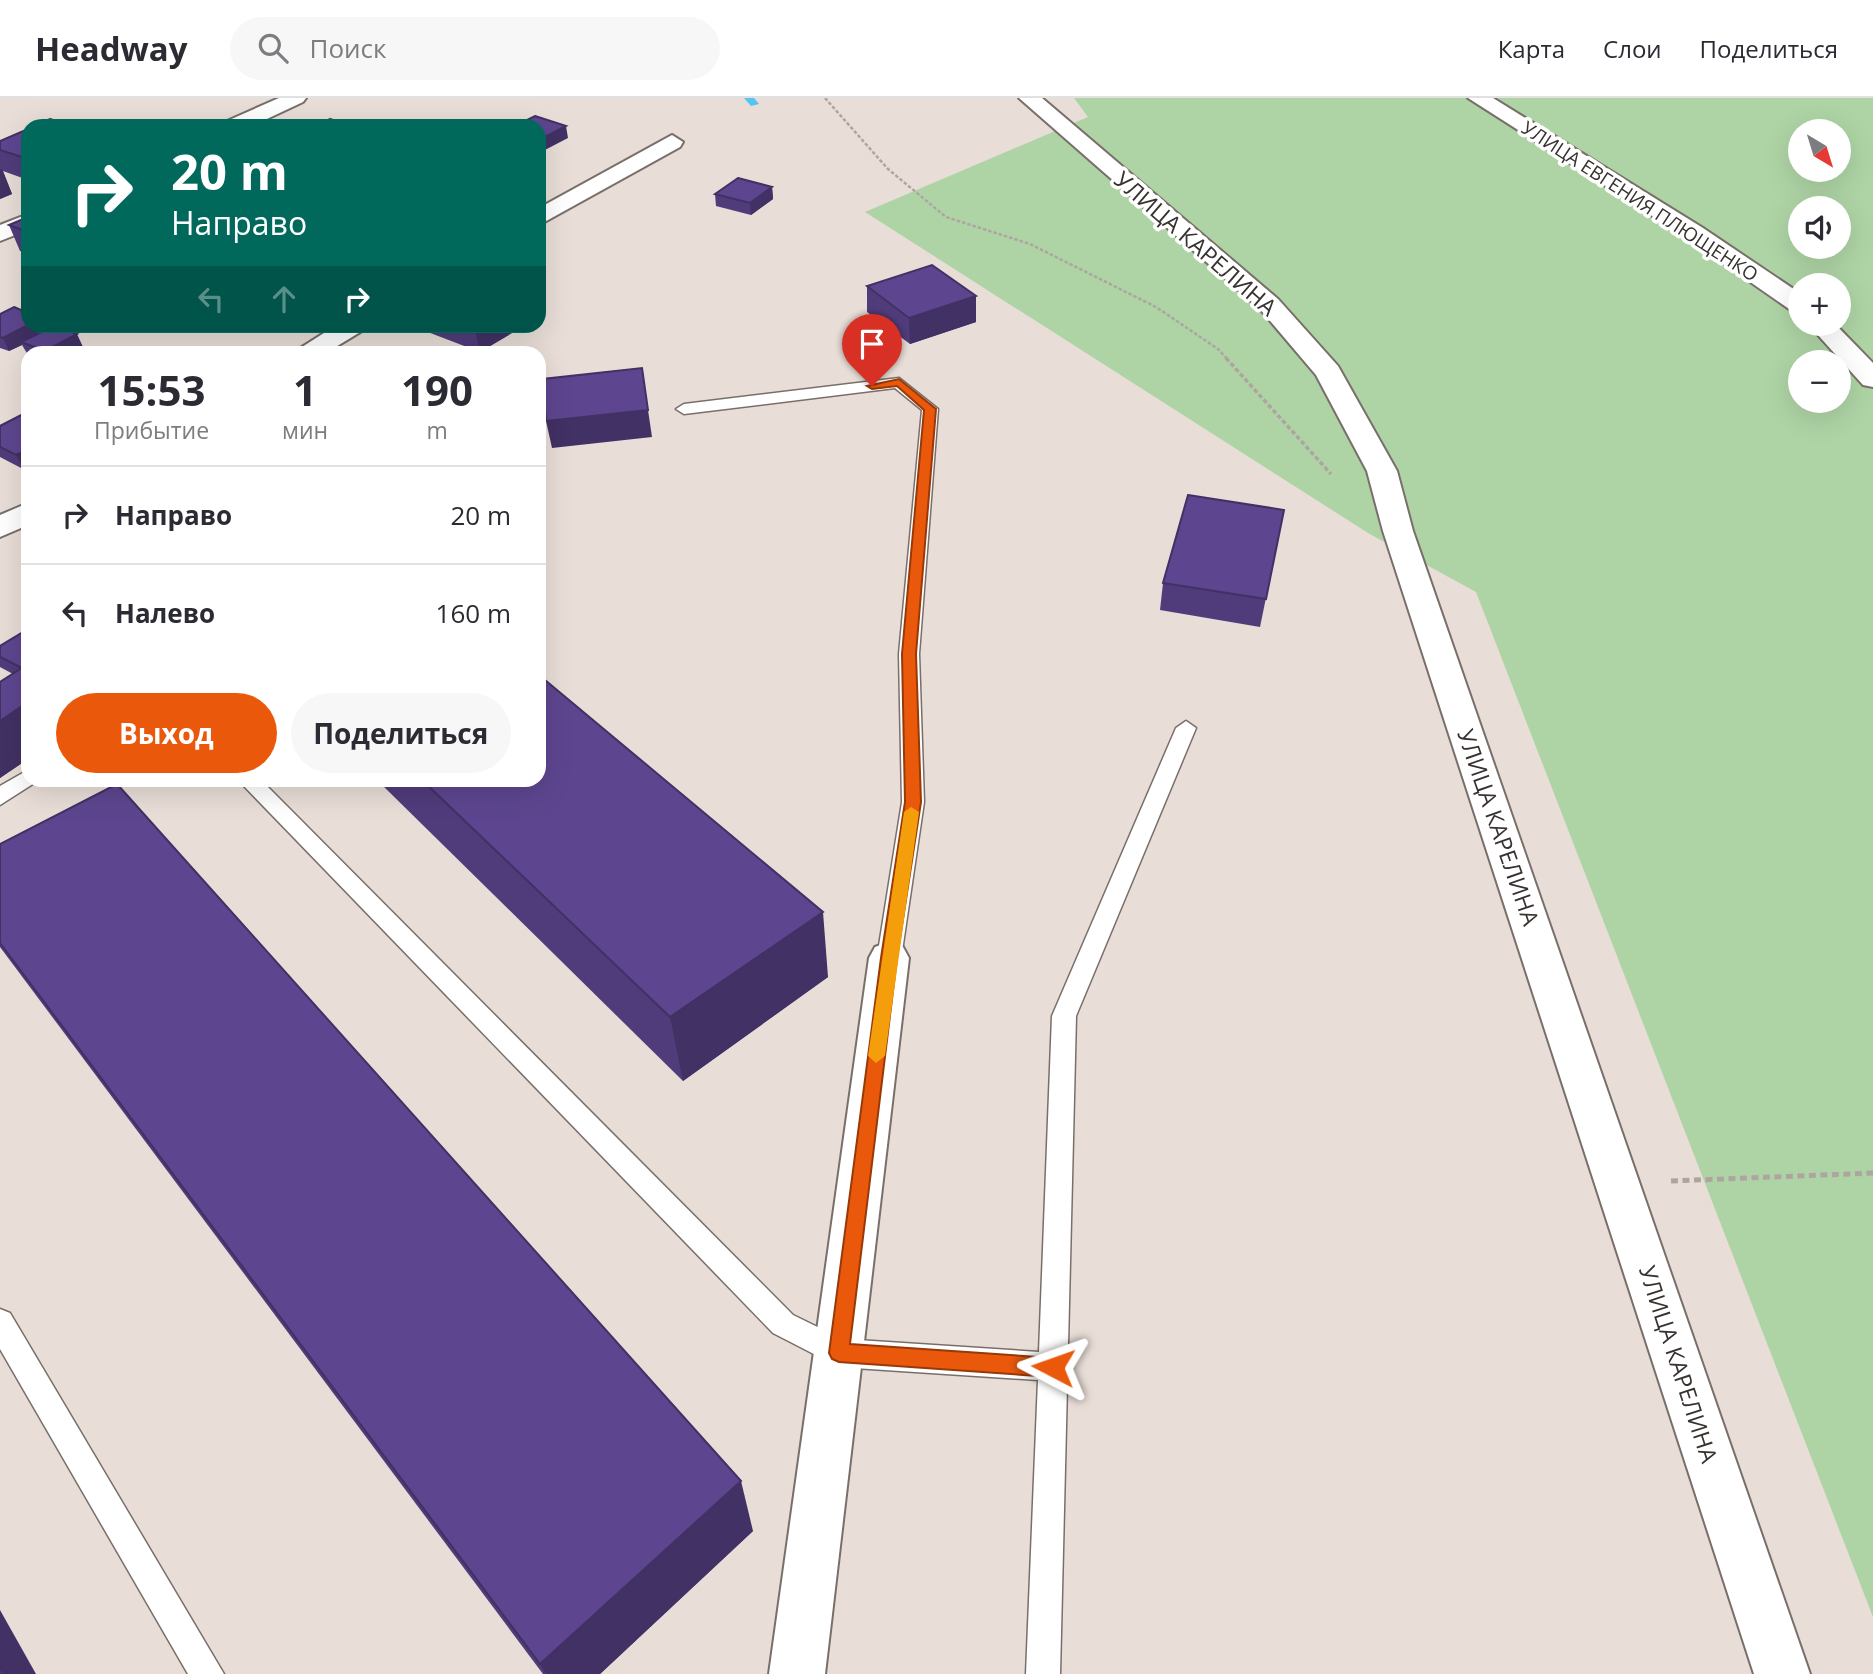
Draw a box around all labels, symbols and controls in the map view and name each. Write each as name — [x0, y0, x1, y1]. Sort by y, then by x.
search box — [230, 17, 720, 80]
text: Headway — [35, 26, 188, 71]
icon: search — [254, 29, 292, 67]
text: Поиск — [310, 30, 387, 66]
text: Карта — [1498, 32, 1565, 65]
text: Слои — [1603, 32, 1662, 65]
text: Поделиться — [1700, 32, 1838, 65]
street label: УЛИЦА ЕВГЕНИЯ ПЛЮЩЕНКО — [1517, 115, 1763, 287]
north arrow — [1788, 119, 1852, 182]
map controls — [1788, 119, 1851, 413]
text: 20 m — [171, 138, 288, 204]
icon: right — [56, 147, 147, 238]
street label: УЛИЦА КАРЕЛИНА — [1108, 163, 1284, 323]
button: sound — [1788, 196, 1851, 259]
text: Направо — [171, 201, 307, 244]
button: + — [1788, 273, 1851, 336]
icon: left — [192, 280, 230, 318]
icon: ahead — [265, 280, 303, 318]
icon: right — [338, 280, 376, 318]
pin — [842, 314, 902, 386]
icon: arrive — [853, 325, 891, 363]
button: − — [1788, 350, 1851, 413]
text: 15:53 — [97, 361, 206, 418]
text: 1 — [293, 361, 317, 418]
text: 190 — [401, 361, 473, 418]
text: Прибытие — [94, 414, 209, 446]
text: мин — [282, 414, 328, 446]
text: m — [426, 414, 448, 446]
icon: right — [56, 496, 94, 534]
text: Направо — [115, 497, 232, 533]
text: 20 m — [450, 497, 511, 533]
icon: left — [56, 594, 94, 632]
text: Налево — [115, 595, 215, 631]
text: 160 m — [436, 595, 511, 631]
button: Выход — [56, 693, 277, 773]
button: Поделиться — [291, 693, 511, 773]
street label: УЛИЦА КАРЕЛИНА — [1450, 725, 1548, 930]
street label: УЛИЦА КАРЕЛИНА — [1632, 1261, 1726, 1467]
position arrow — [1016, 1330, 1090, 1404]

